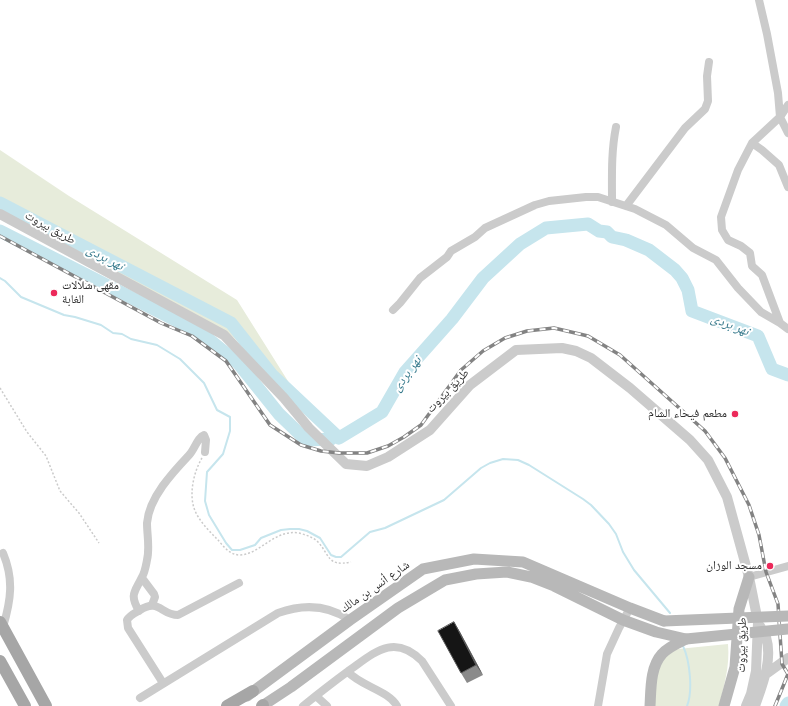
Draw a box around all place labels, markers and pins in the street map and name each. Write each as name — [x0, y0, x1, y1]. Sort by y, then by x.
place label: مقهى شلالات الغابة — [62, 279, 119, 307]
marker: مقهى شلالات الغابة — [49, 288, 59, 298]
place label: مطعم فيحاء الشام — [648, 407, 727, 421]
marker: مطعم فيحاء الشام — [730, 409, 740, 419]
place label: مسجد الوزان — [706, 559, 762, 573]
marker: مسجد الوزان — [765, 561, 775, 571]

